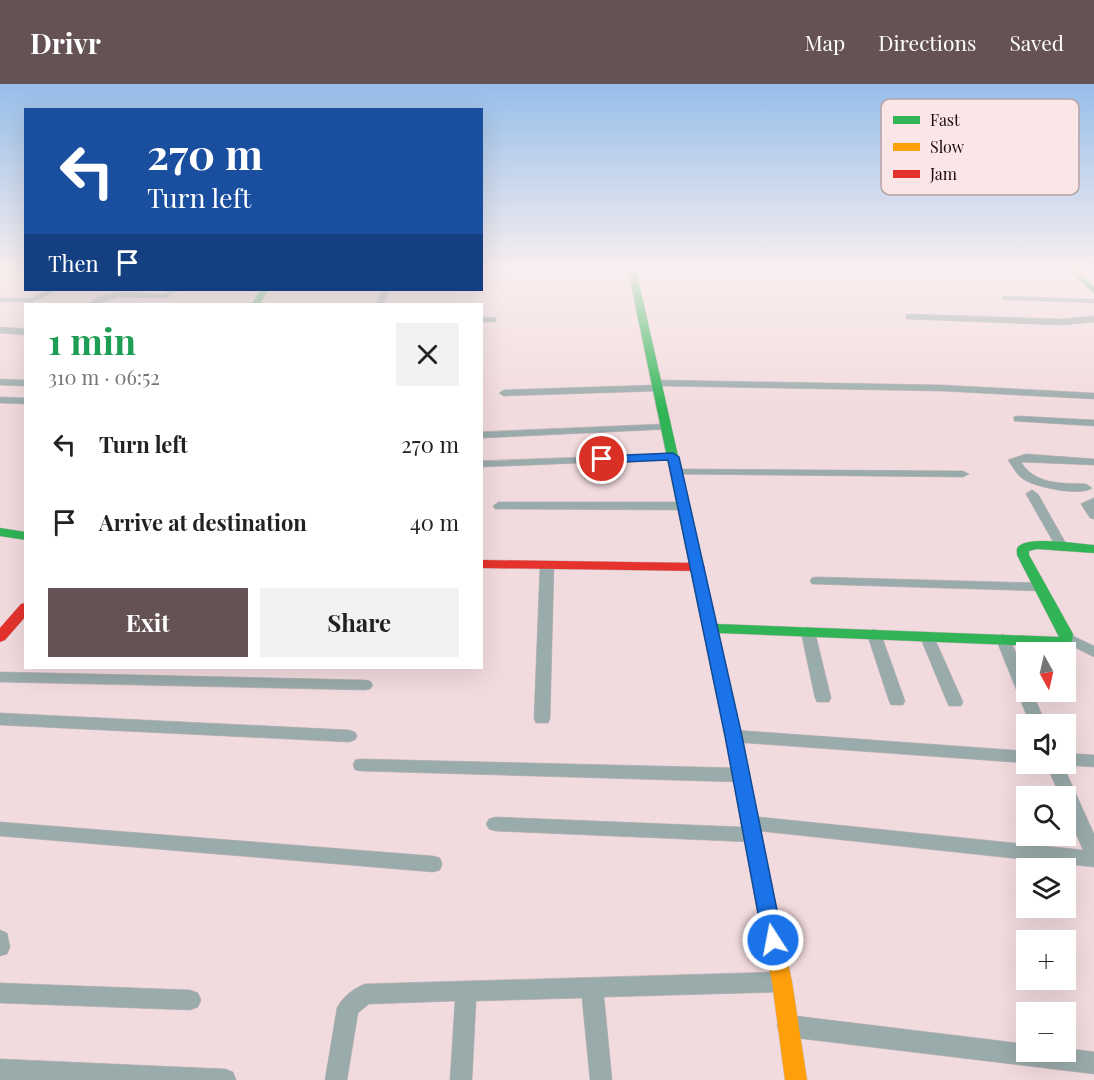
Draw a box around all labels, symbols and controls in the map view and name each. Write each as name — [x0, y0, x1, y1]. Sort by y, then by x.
text: Drivr — [30, 24, 101, 61]
text: Map — [804, 28, 845, 56]
text: Directions — [878, 28, 976, 56]
text: Saved — [1009, 28, 1064, 56]
legend — [881, 99, 1079, 195]
text: Fast — [930, 109, 960, 130]
text: 270 m — [147, 125, 263, 181]
icon: left — [48, 132, 126, 210]
text: Slow — [930, 136, 965, 157]
text: Jam — [929, 163, 957, 184]
text: Turn left — [147, 179, 251, 215]
icon: arrive — [111, 246, 144, 279]
text: Then — [48, 248, 99, 278]
text: 1 min — [48, 316, 136, 364]
button: close — [396, 323, 459, 386]
text: 310 m · 06:52 — [48, 363, 160, 390]
icon: left — [48, 428, 81, 461]
text: Turn left — [99, 429, 188, 459]
text: 270 m — [401, 429, 459, 459]
pin — [576, 433, 627, 484]
icon: arrive — [585, 442, 618, 475]
icon: arrive — [48, 506, 81, 539]
text: Arrive at destination — [99, 507, 307, 537]
text: 40 m — [410, 507, 459, 537]
button: Exit — [48, 588, 248, 657]
button: Share — [260, 588, 459, 657]
north arrow — [1016, 642, 1076, 702]
map controls — [1016, 642, 1076, 1062]
button: sound — [1016, 714, 1076, 774]
button: search — [1016, 786, 1076, 846]
button: layers — [1016, 858, 1076, 918]
position arrow — [741, 908, 805, 972]
button: + — [1016, 930, 1076, 990]
button: − — [1016, 1002, 1076, 1062]

